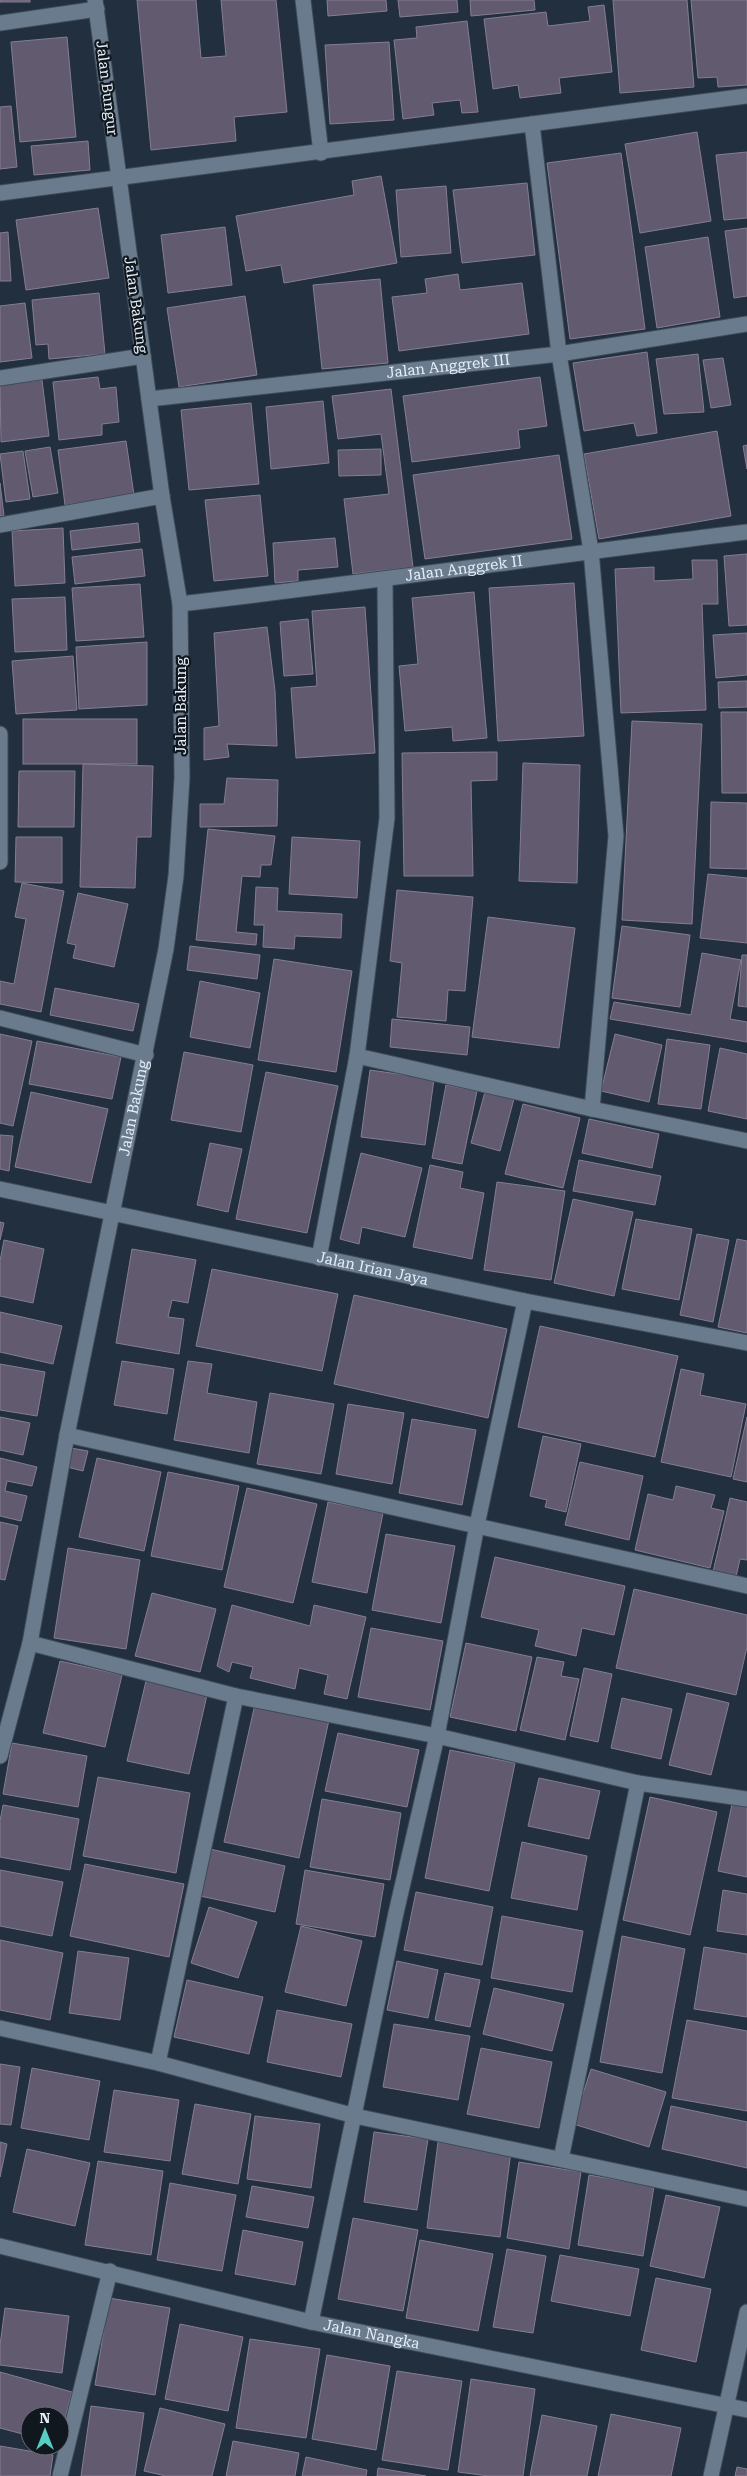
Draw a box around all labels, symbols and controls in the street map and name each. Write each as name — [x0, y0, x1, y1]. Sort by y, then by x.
street label: Jalan Bungur — [92, 40, 122, 136]
street label: Jalan Bakung — [120, 255, 152, 355]
street label: Jalan Anggrek III — [385, 350, 511, 382]
street label: Jalan Anggrek II — [404, 552, 524, 585]
street label: Jalan Bakung — [172, 657, 190, 755]
street label: Jalan Bakung — [115, 1058, 152, 1158]
street label: Jalan Irian Jaya — [315, 1248, 430, 1289]
street label: Jalan Nangka — [322, 2316, 421, 2353]
north arrow — [20, 2406, 70, 2456]
text: N — [40, 2410, 51, 2426]

